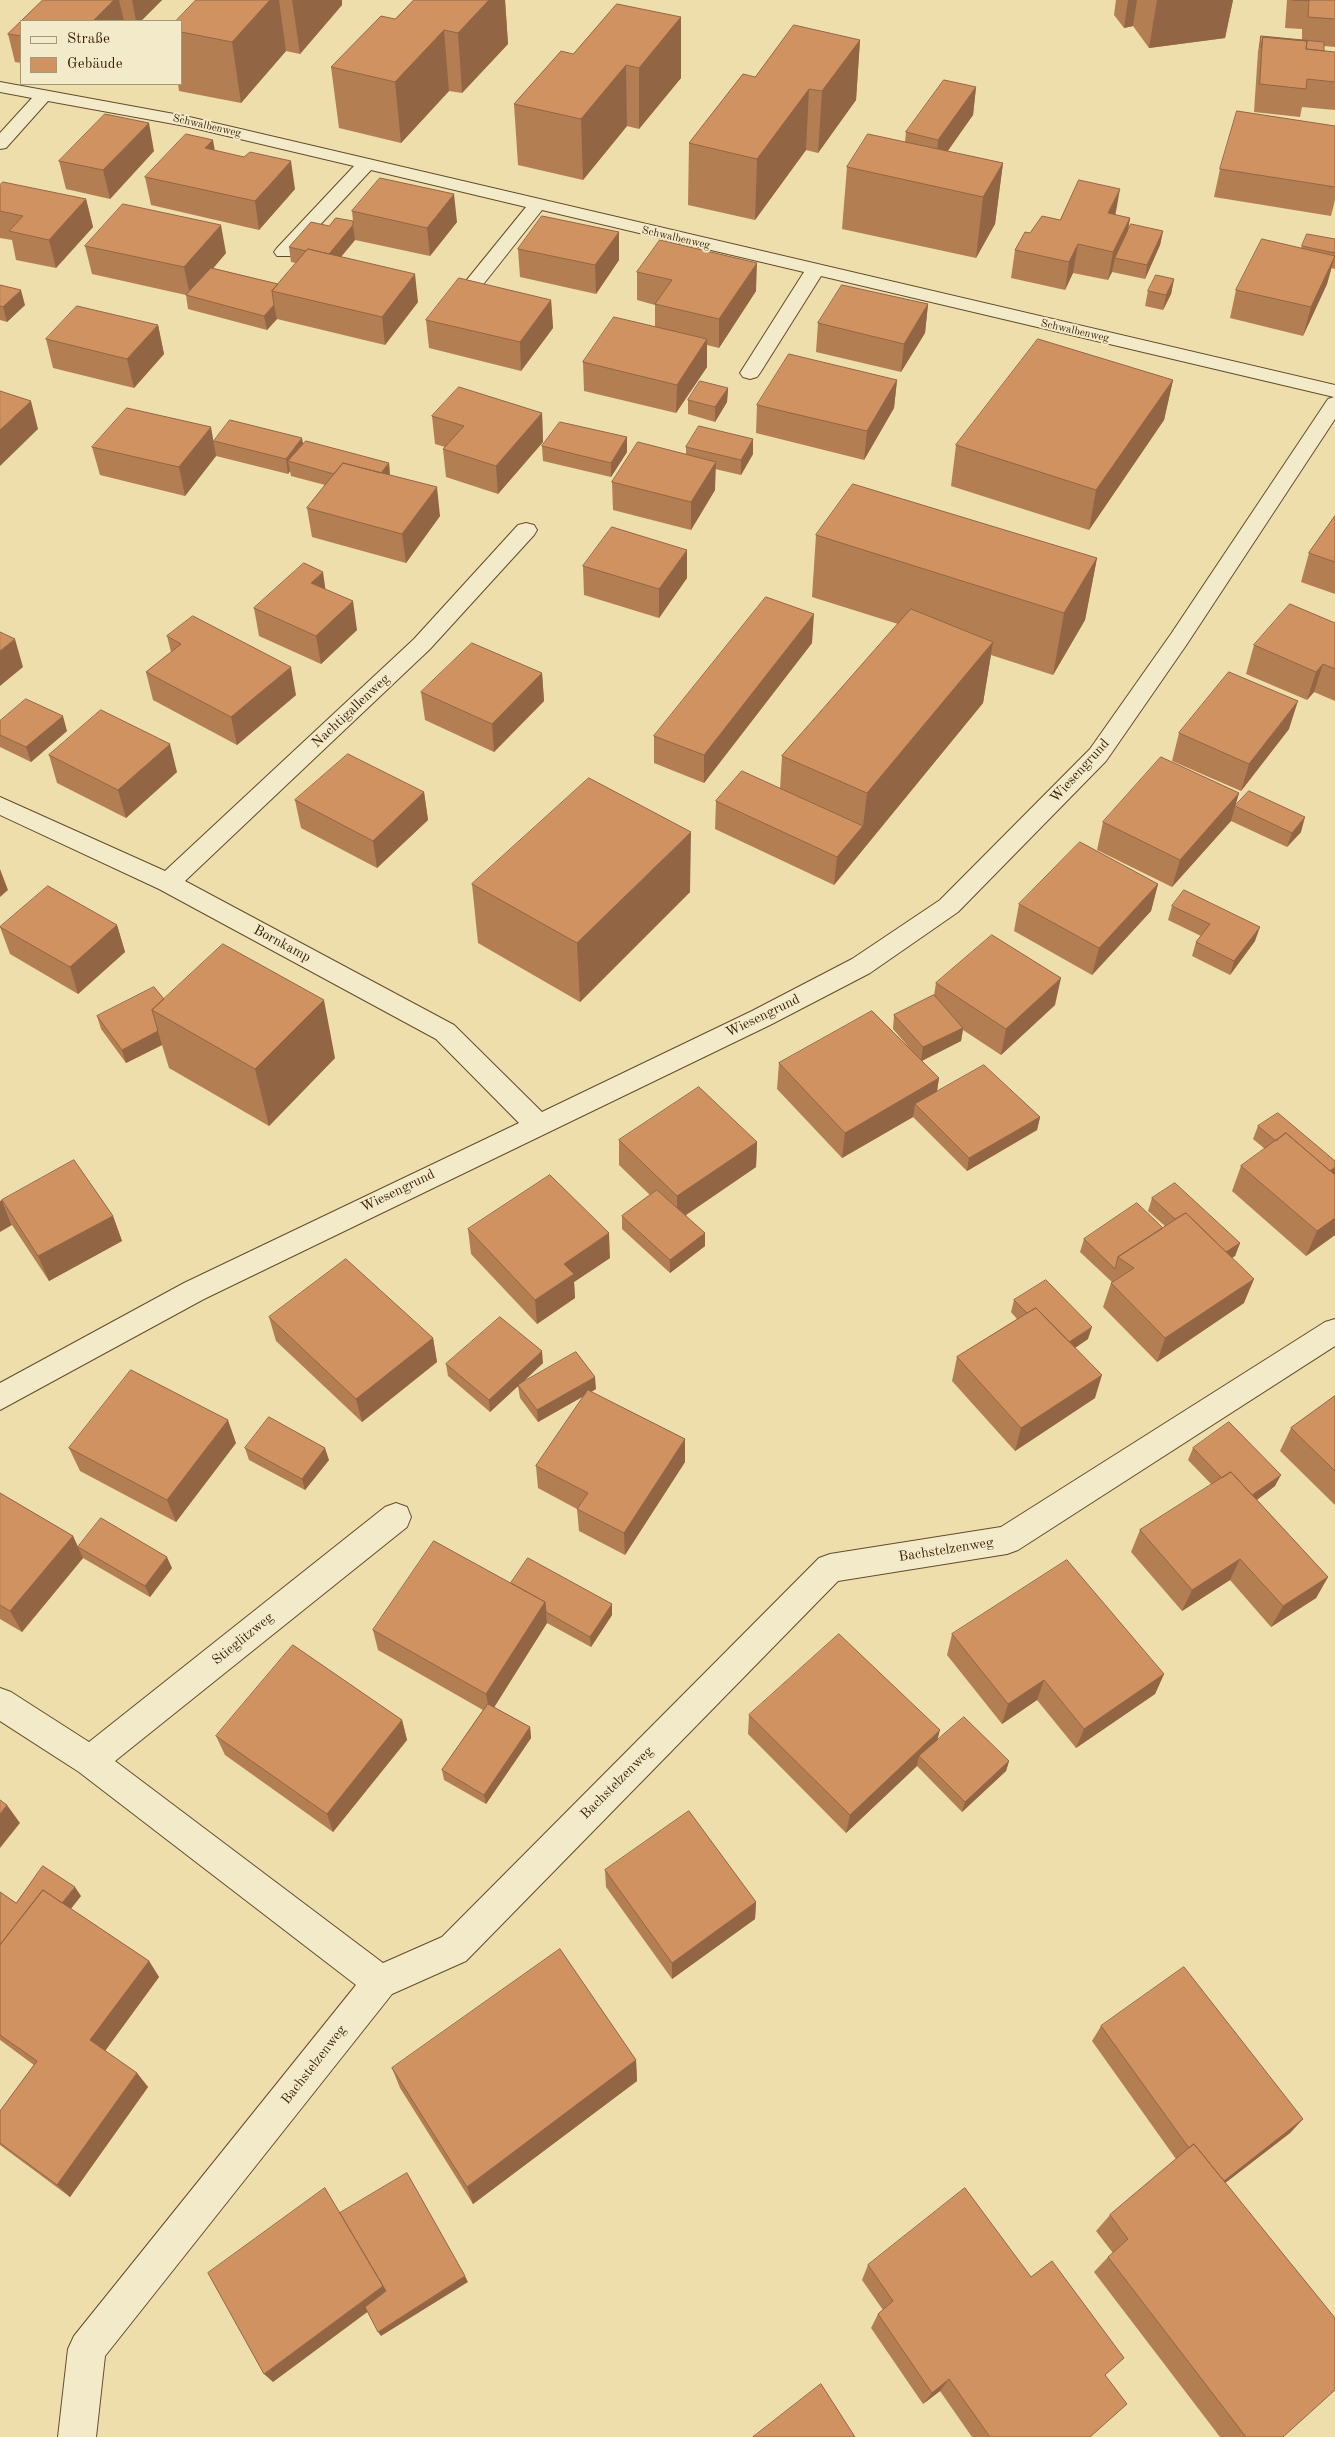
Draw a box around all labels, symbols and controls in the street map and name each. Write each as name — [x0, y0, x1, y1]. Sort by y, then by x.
legend — [20, 20, 182, 85]
text: Straße — [67, 32, 110, 47]
text: Gebäude — [67, 57, 123, 72]
street label: Schwalbenweg — [171, 112, 243, 140]
street label: Schwalbenweg — [640, 224, 712, 252]
street label: Schwalbenweg — [1039, 317, 1111, 345]
street label: Nachtigallenweg — [309, 671, 393, 751]
street label: Wiesengrund — [1047, 736, 1113, 806]
street label: Bornkamp — [250, 922, 314, 966]
street label: Wiesengrund — [723, 991, 803, 1041]
street label: Wiesengrund — [358, 1166, 438, 1216]
street label: Bachstelzenweg — [897, 1534, 995, 1566]
street label: Stieglitzweg — [209, 1609, 277, 1669]
street label: Bachstelzenweg — [577, 1743, 657, 1823]
street label: Bachstelzenweg — [278, 2022, 350, 2108]

